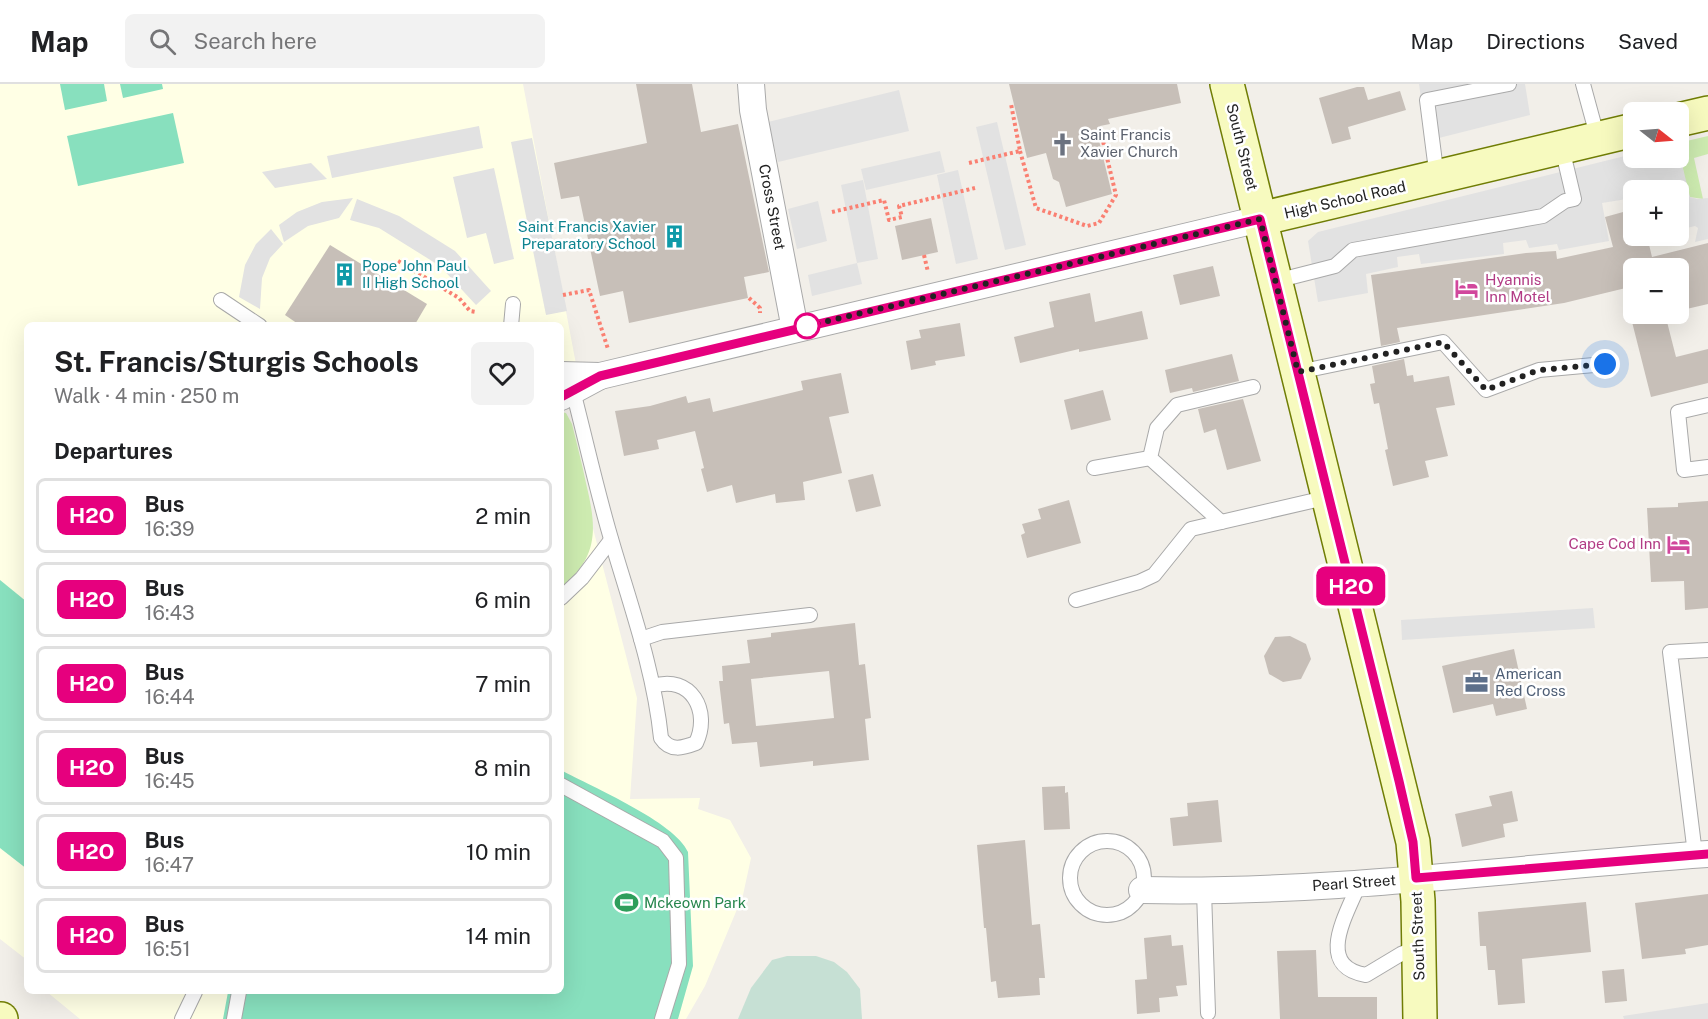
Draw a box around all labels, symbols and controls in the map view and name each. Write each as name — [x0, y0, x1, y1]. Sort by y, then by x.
search box — [125, 14, 545, 68]
text: Map — [30, 25, 89, 58]
icon: search — [146, 25, 179, 58]
text: Search here — [194, 28, 317, 54]
text: Map — [1411, 29, 1453, 54]
text: Directions — [1486, 29, 1585, 54]
text: Saved — [1618, 29, 1678, 54]
street label: South Street — [1223, 102, 1262, 192]
north arrow — [1623, 102, 1689, 168]
map controls — [1623, 102, 1689, 324]
place label: Saint Francis Xavier Church — [1080, 126, 1178, 160]
church icon: Saint Francis Xavier Church — [1049, 131, 1075, 157]
street label: Cross Street — [756, 163, 789, 251]
street label: High School Road — [1282, 177, 1407, 222]
button: + — [1623, 180, 1689, 246]
place label: Saint Francis Xavier Preparatory School — [518, 218, 656, 252]
building icon: Saint Francis Xavier Preparatory School — [661, 223, 687, 249]
place label: Pope John Paul II High School — [362, 257, 467, 291]
button: − — [1623, 258, 1689, 324]
building icon: Pope John Paul II High School — [331, 262, 357, 288]
place label: Hyannis Inn Motel — [1485, 271, 1550, 305]
hotel icon: Hyannis Inn Motel — [1454, 276, 1480, 302]
unlabelled marker — [794, 313, 820, 339]
button: heart — [471, 342, 534, 405]
text: St. Francis/Sturgis Schools — [54, 345, 419, 378]
your location — [1590, 349, 1620, 379]
text: Walk · 4 min · 250 m — [54, 384, 239, 408]
text: Departures — [54, 438, 173, 464]
text: Bus — [144, 491, 184, 517]
text: H2O — [69, 503, 114, 528]
text: 2 min — [475, 503, 531, 529]
text: 16:39 — [144, 517, 195, 541]
hotel icon: Cape Cod Inn — [1666, 531, 1692, 557]
place label: Cape Cod Inn — [1569, 535, 1661, 552]
line badge: H2O — [1316, 566, 1386, 606]
text: H2O — [1328, 574, 1374, 599]
text: Bus — [144, 575, 184, 601]
text: H2O — [69, 587, 114, 612]
text: 6 min — [475, 587, 531, 613]
text: 16:43 — [144, 601, 195, 625]
text: Bus — [144, 659, 184, 685]
place label: American Red Cross — [1495, 665, 1566, 699]
office icon: American Red Cross — [1464, 670, 1490, 696]
text: H2O — [69, 671, 114, 696]
text: 7 min — [475, 671, 531, 697]
text: 16:44 — [144, 685, 195, 709]
text: Bus — [144, 743, 184, 769]
text: H2O — [69, 755, 114, 780]
text: 8 min — [474, 755, 531, 781]
text: 16:45 — [144, 769, 195, 793]
text: Bus — [144, 827, 184, 853]
text: H2O — [69, 839, 114, 864]
text: 10 min — [466, 839, 531, 865]
text: 16:47 — [144, 853, 194, 877]
street label: Pearl Street — [1311, 871, 1397, 894]
sports icon: Mckeown Park — [613, 890, 639, 916]
street label: South Street — [1407, 891, 1428, 981]
place label: Mckeown Park — [644, 894, 746, 911]
text: Bus — [144, 911, 184, 937]
text: H2O — [69, 923, 114, 948]
text: 14 min — [466, 923, 531, 949]
text: 16:51 — [144, 937, 191, 961]

